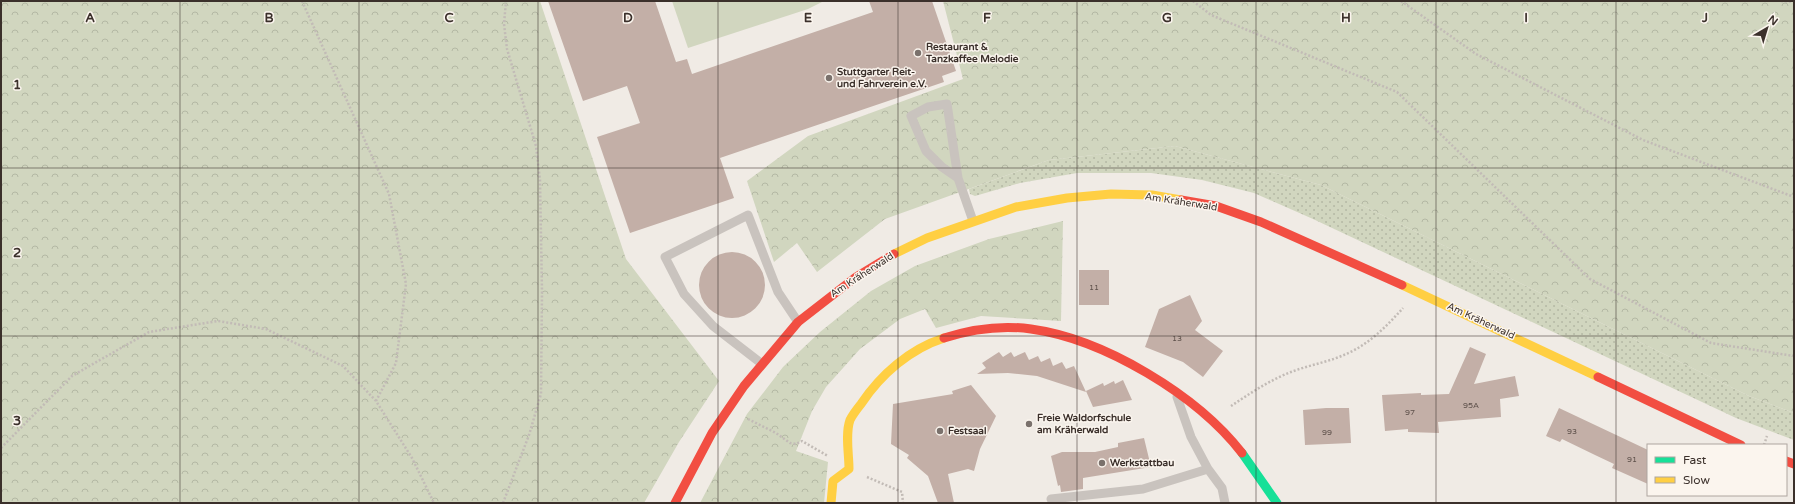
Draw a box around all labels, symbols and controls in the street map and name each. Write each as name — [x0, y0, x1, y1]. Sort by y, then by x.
north arrow — [1747, 8, 1787, 48]
text: A — [85, 10, 95, 26]
text: B — [264, 10, 274, 26]
text: C — [444, 10, 454, 26]
text: D — [623, 10, 633, 26]
text: E — [804, 10, 812, 26]
text: F — [983, 10, 991, 26]
text: G — [1162, 10, 1172, 26]
text: H — [1341, 10, 1351, 26]
text: I — [1524, 10, 1528, 26]
text: J — [1701, 10, 1708, 26]
text: N — [1765, 13, 1780, 28]
place label: Restaurant & Tanzkaffee Melodie — [925, 41, 1019, 65]
marker: Restaurant & Tanzkaffee Melodie — [913, 48, 923, 58]
place label: Stuttgarter Reit- und Fahrverein e.V. — [837, 66, 927, 90]
marker: Stuttgarter Reit- und Fahrverein e.V. — [824, 73, 834, 83]
text: 1 — [13, 77, 21, 93]
street label: Am Kräherwald — [1144, 190, 1218, 214]
text: 2 — [13, 245, 21, 261]
street label: Am Kräherwald — [828, 250, 896, 300]
house number: 11 — [1089, 283, 1099, 292]
street label: Am Kräherwald — [1445, 300, 1517, 342]
house number: 13 — [1172, 334, 1182, 343]
house number: 95A — [1463, 401, 1479, 410]
house number: 97 — [1405, 408, 1415, 417]
place label: Freie Waldorfschule am Kräherwald — [1037, 412, 1132, 436]
text: 3 — [13, 413, 21, 429]
marker: Freie Waldorfschule am Kräherwald — [1024, 419, 1034, 429]
place label: Festsaal — [948, 425, 986, 437]
marker: Festsaal — [935, 426, 945, 436]
house number: 93 — [1567, 427, 1577, 436]
house number: 99 — [1322, 428, 1332, 437]
legend — [1647, 444, 1787, 496]
text: Fast — [1683, 453, 1707, 467]
house number: 91 — [1627, 455, 1637, 464]
place label: Werkstattbau — [1110, 457, 1174, 469]
marker: Werkstattbau — [1097, 458, 1107, 468]
text: Slow — [1683, 473, 1710, 487]

